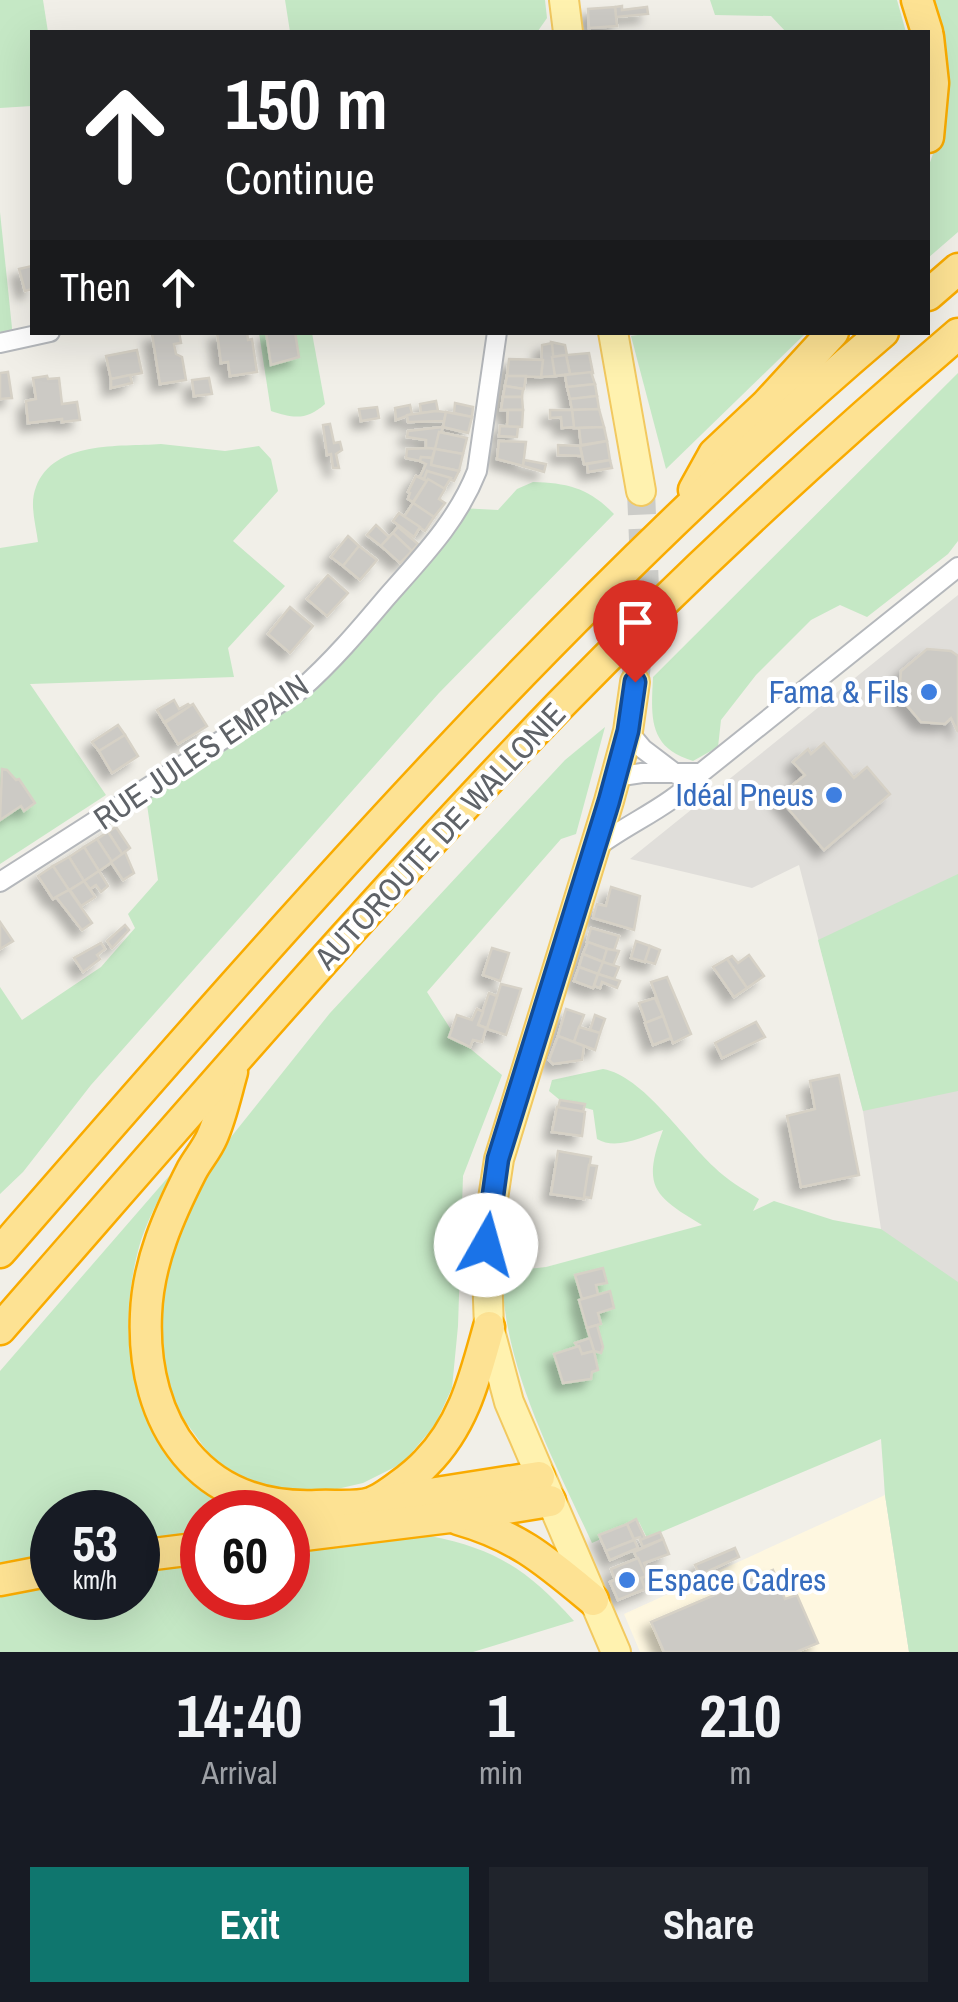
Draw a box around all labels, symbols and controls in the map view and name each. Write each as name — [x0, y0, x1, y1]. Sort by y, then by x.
text: 150 m — [225, 57, 388, 151]
icon: ahead — [60, 70, 190, 200]
text: Continue — [225, 147, 375, 208]
icon: ahead — [151, 260, 206, 315]
text: Then — [60, 262, 131, 313]
pin — [593, 580, 678, 683]
icon: arrive — [608, 595, 663, 650]
street label: RUE JULES EMPAIN — [85, 664, 317, 839]
place label: Fama & Fils — [769, 670, 909, 713]
marker: Fama & Fils — [918, 681, 940, 703]
street label: AUTOROUTE DE WALLONIE — [304, 693, 575, 979]
place label: Idéal Pneus — [675, 773, 814, 816]
marker: Idéal Pneus — [823, 784, 845, 806]
position arrow — [434, 1193, 538, 1297]
speed limit sign: 60 — [180, 1490, 310, 1620]
text: 53 — [72, 1509, 118, 1577]
place label: Espace Cadres — [647, 1558, 826, 1601]
text: km/h — [73, 1563, 117, 1597]
marker: Espace Cadres — [616, 1569, 638, 1591]
text: 14:40 — [177, 1675, 302, 1756]
text: 1 — [487, 1675, 515, 1756]
text: 210 — [699, 1675, 781, 1756]
text: Arrival — [202, 1751, 277, 1794]
text: min — [479, 1751, 523, 1794]
text: m — [729, 1751, 751, 1794]
button: Exit — [30, 1867, 469, 1982]
button: Share — [489, 1867, 928, 1982]

